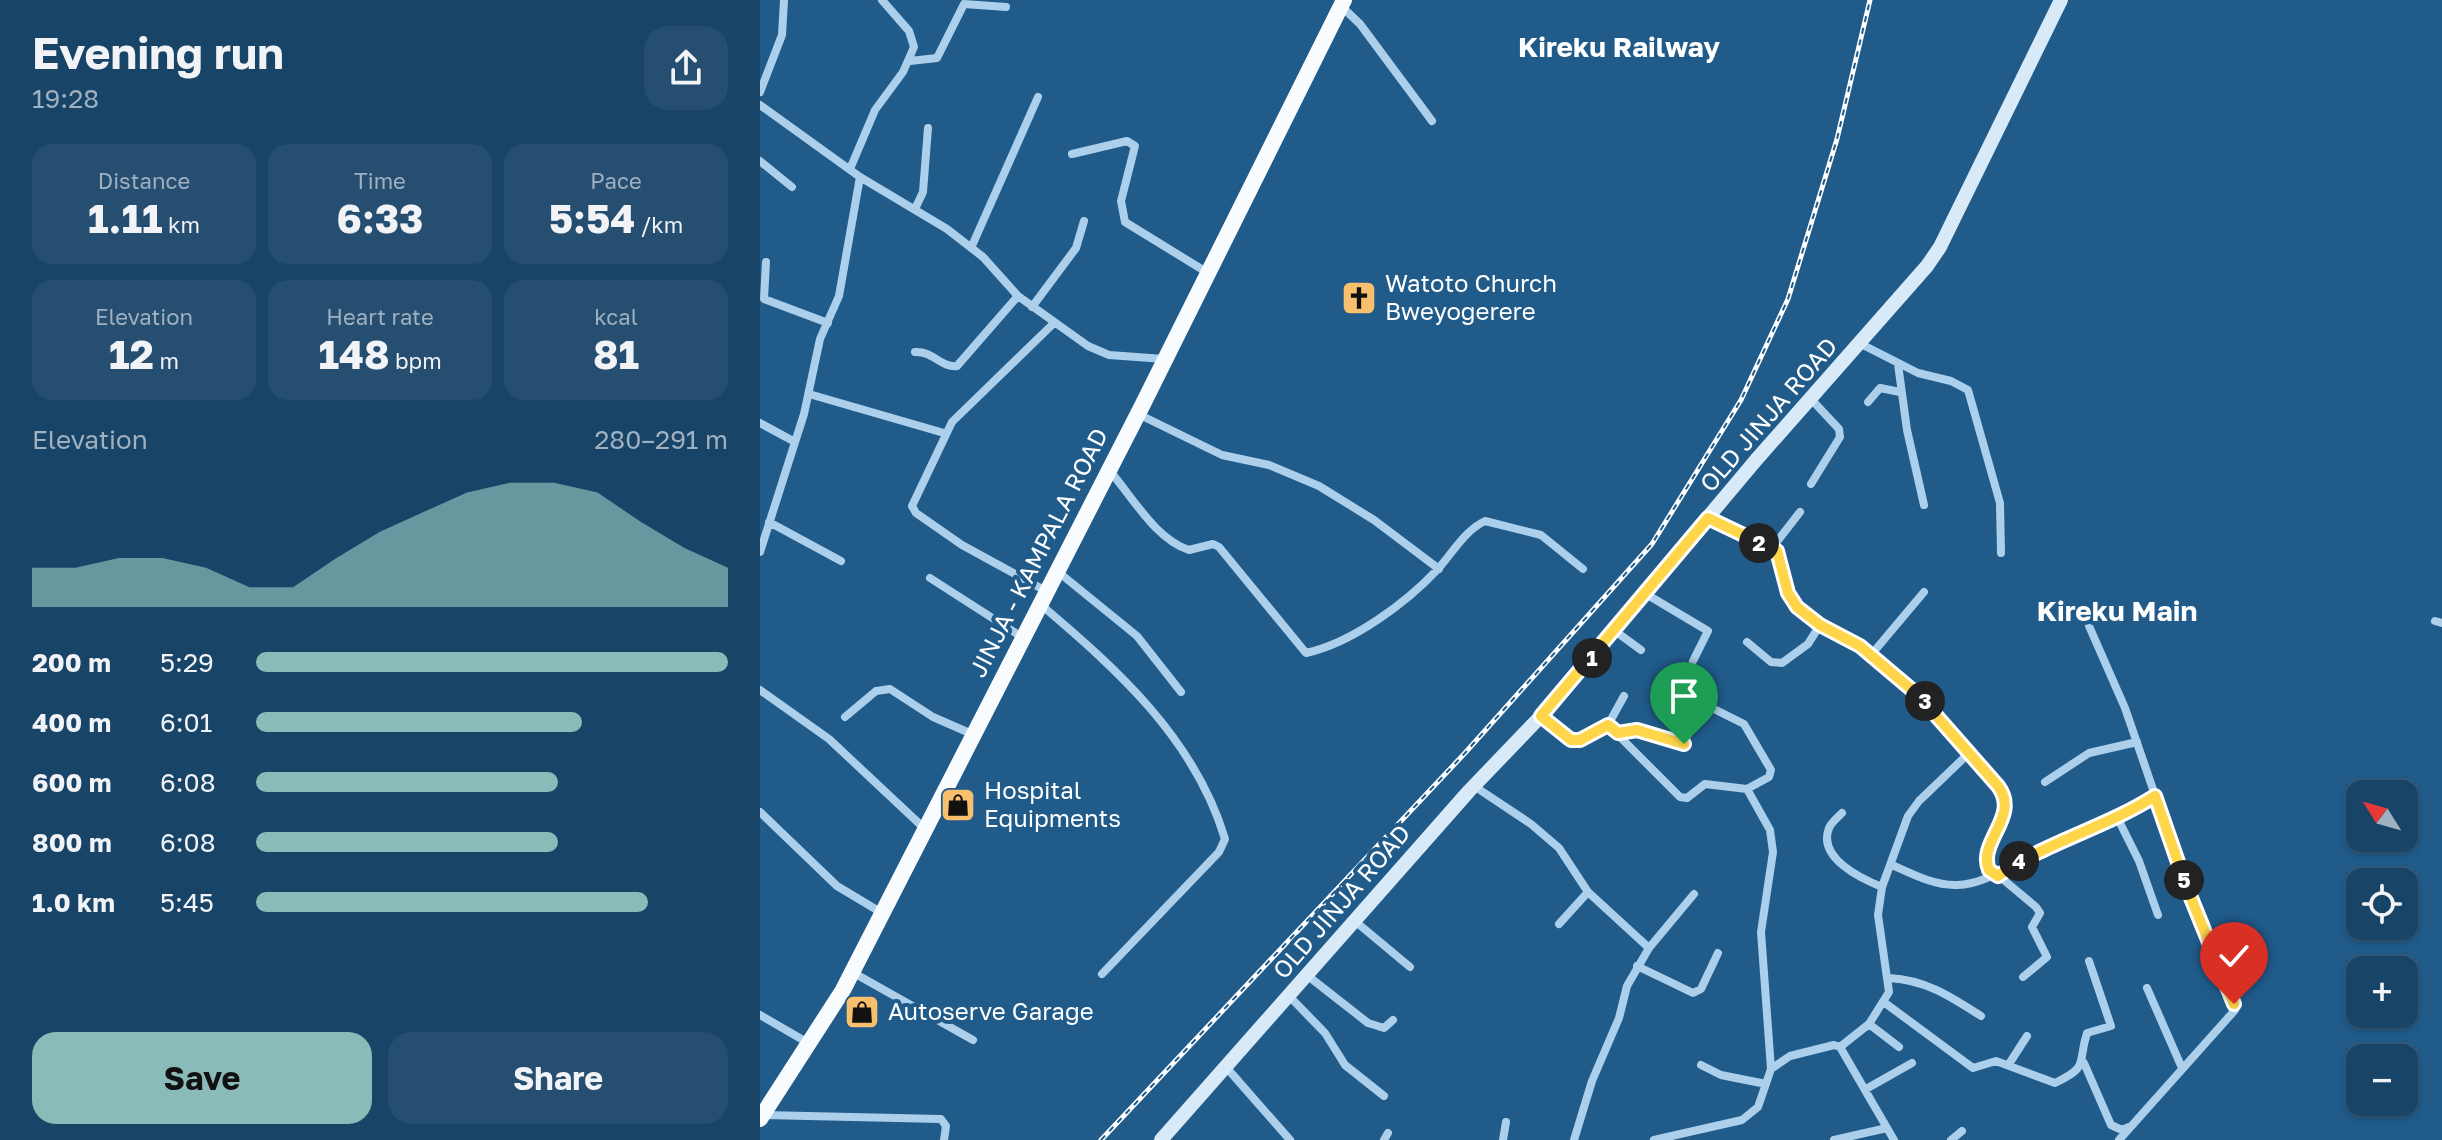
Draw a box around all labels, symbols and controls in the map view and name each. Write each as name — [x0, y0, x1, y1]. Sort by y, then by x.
text: Evening run — [32, 26, 284, 79]
button: share — [644, 26, 728, 110]
district label: Kireku Railway — [1518, 30, 1720, 63]
text: 19:28 — [32, 83, 99, 114]
text: Distance — [98, 167, 190, 194]
text: Time — [354, 167, 406, 194]
text: Pace — [590, 167, 642, 194]
text: 1.11 — [88, 194, 163, 242]
text: 6:33 — [337, 194, 424, 242]
text: 5:54 — [549, 194, 635, 242]
text: km — [163, 211, 200, 238]
text: /km — [635, 211, 683, 238]
place label: Watoto Church Bweyogerere — [1385, 268, 1557, 325]
church icon: Watoto Church Bweyogerere — [1340, 279, 1378, 317]
text: Elevation — [95, 303, 193, 330]
text: Heart rate — [326, 303, 434, 330]
text: kcal — [594, 303, 638, 330]
text: 12 — [109, 330, 154, 378]
text: 148 — [318, 330, 390, 378]
text: 81 — [593, 330, 639, 378]
street label: OLD JINJA ROAD — [1693, 331, 1843, 497]
text: m — [154, 347, 179, 374]
text: bpm — [390, 347, 442, 374]
street label: JINJA - KAMPALA ROAD — [962, 423, 1113, 682]
text: Elevation — [32, 424, 148, 455]
text: 280–291 m — [594, 424, 728, 455]
pin: 2 — [1739, 523, 1779, 563]
text: 2 — [1752, 529, 1766, 556]
district label: Kireku Main — [2037, 594, 2197, 627]
pin: 1 — [1572, 638, 1612, 678]
text: 1 — [1586, 644, 1598, 671]
text: 200 m — [32, 647, 111, 678]
text: 5:29 — [160, 647, 214, 678]
pin — [1650, 662, 1718, 744]
icon: arrive — [1662, 674, 1706, 718]
pin: 3 — [1905, 681, 1945, 721]
text: 3 — [1918, 687, 1932, 714]
text: 400 m — [32, 707, 111, 738]
text: 6:01 — [160, 707, 212, 738]
text: 600 m — [32, 767, 112, 798]
text: 6:08 — [160, 767, 216, 798]
place label: Hospital Equipments — [984, 775, 1121, 832]
north arrow — [2346, 780, 2418, 852]
map controls — [2346, 780, 2418, 1116]
shop icon: Hospital Equipments — [939, 786, 977, 824]
street label: OLD JINJA ROAD — [1266, 818, 1416, 984]
text: 800 m — [32, 827, 112, 858]
text: 6:08 — [160, 827, 216, 858]
pin: 4 — [1999, 841, 2039, 881]
text: 4 — [2012, 847, 2026, 874]
pin: 5 — [2164, 860, 2204, 900]
text: 5 — [2177, 866, 2191, 893]
button: locate — [2346, 868, 2418, 940]
text: 1.0 km — [32, 887, 115, 918]
text: 5:45 — [160, 887, 214, 918]
pin — [2200, 922, 2268, 1004]
icon: check — [2212, 934, 2256, 978]
button: + — [2346, 956, 2418, 1028]
shop icon: Autoserve Garage — [843, 993, 881, 1031]
place label: Autoserve Garage — [888, 996, 1094, 1025]
button: Save — [32, 1032, 372, 1124]
button: Share — [388, 1032, 728, 1124]
button: − — [2346, 1044, 2418, 1116]

